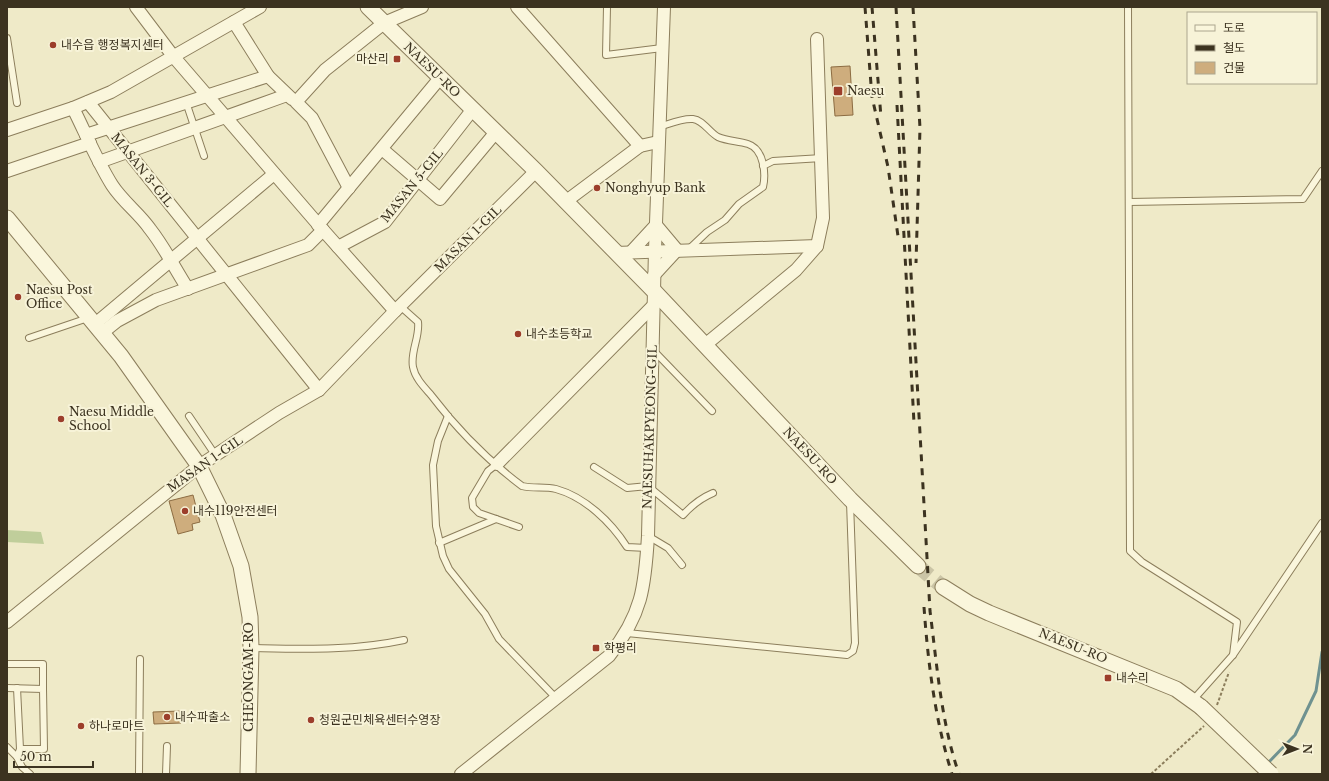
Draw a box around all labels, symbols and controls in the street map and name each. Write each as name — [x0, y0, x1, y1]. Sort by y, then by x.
legend — [1187, 12, 1317, 84]
text: 도로 — [1223, 20, 1245, 35]
place label: 내수읍 행정복지센터 — [61, 37, 164, 52]
street label: NAESU-RO — [401, 39, 464, 100]
marker: 내수읍 행정복지센터 — [48, 40, 58, 50]
text: 철도 — [1223, 40, 1245, 55]
place label: 마산리 — [356, 51, 389, 66]
marker: 마산리 — [392, 54, 402, 64]
text: 건물 — [1223, 60, 1245, 75]
place label: Naesu — [847, 83, 884, 98]
marker: Naesu — [832, 85, 844, 97]
street label: MASAN 3-GIL — [108, 130, 177, 210]
street label: MASAN 5-GIL — [377, 146, 446, 225]
place label: Nonghyup Bank — [605, 180, 706, 195]
marker: Nonghyup Bank — [592, 183, 602, 193]
street label: MASAN 1-GIL — [431, 202, 504, 275]
place label: Naesu Post Office — [26, 282, 93, 311]
marker: Naesu Post Office — [13, 292, 23, 302]
place label: 내수초등학교 — [526, 326, 592, 341]
marker: 내수초등학교 — [513, 329, 523, 339]
street label: NAESUHAKPYEONG-GIL — [639, 344, 660, 509]
place label: Naesu Middle School — [69, 404, 154, 433]
marker: Naesu Middle School — [56, 414, 66, 424]
street label: NAESU-RO — [780, 424, 841, 487]
street label: MASAN 1-GIL — [164, 432, 245, 495]
place label: 내수119안전센터 — [193, 503, 278, 518]
marker: 내수119안전센터 — [180, 506, 190, 516]
street label: CHEONGAM-RO — [241, 622, 256, 732]
street label: NAESU-RO — [1037, 625, 1110, 666]
place label: 학평리 — [604, 640, 637, 655]
marker: 학평리 — [591, 643, 601, 653]
place label: 내수리 — [1116, 670, 1149, 685]
marker: 내수리 — [1103, 673, 1113, 683]
place label: 내수파출소 — [175, 709, 230, 724]
marker: 내수파출소 — [162, 712, 172, 722]
place label: 청원군민체육센터수영장 — [319, 712, 440, 727]
marker: 청원군민체육센터수영장 — [306, 715, 316, 725]
place label: 하나로마트 — [89, 718, 144, 733]
marker: 하나로마트 — [76, 721, 86, 731]
north arrow — [1277, 729, 1317, 769]
scale bar — [14, 743, 93, 769]
text: N — [1300, 744, 1314, 755]
text: 50 m — [20, 749, 52, 764]

